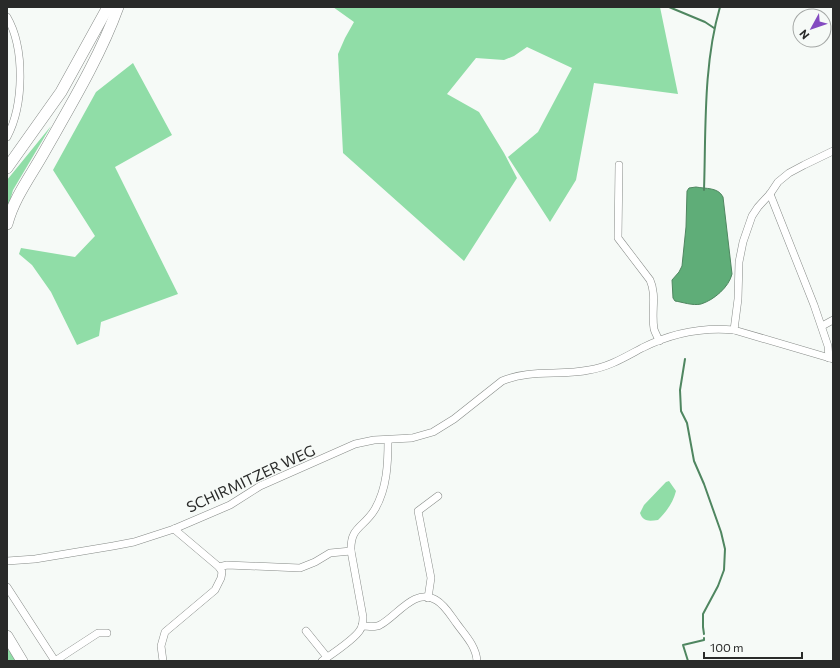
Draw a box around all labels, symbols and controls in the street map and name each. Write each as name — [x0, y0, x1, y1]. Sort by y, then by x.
north arrow — [792, 8, 832, 48]
text: N — [796, 27, 812, 42]
street label: SCHIRMITZER WEG — [183, 440, 318, 516]
scale bar — [704, 634, 802, 660]
text: 100 m — [710, 640, 744, 654]

